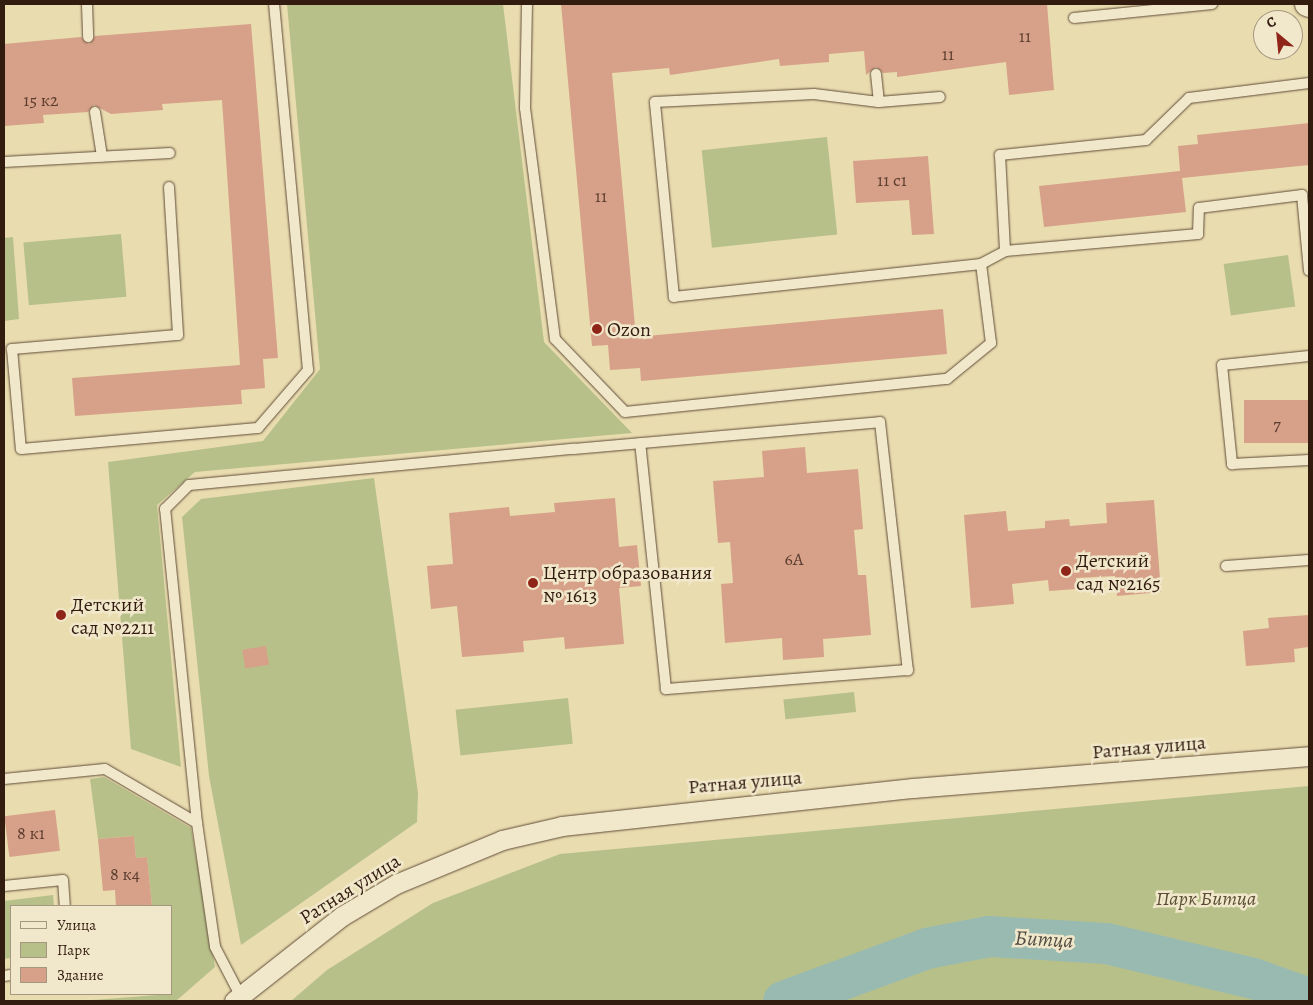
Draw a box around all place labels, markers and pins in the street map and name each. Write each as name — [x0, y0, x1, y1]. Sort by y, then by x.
place label: Ozon — [607, 317, 651, 341]
marker: Ozon — [591, 323, 603, 335]
place label: Детский сад №2165 — [1076, 548, 1161, 595]
place label: Центр образования № 1613 — [543, 560, 712, 607]
marker: Детский сад №2165 — [1060, 565, 1072, 577]
marker: Центр образования № 1613 — [527, 577, 539, 589]
place label: Детский сад №2211 — [71, 592, 154, 639]
marker: Детский сад №2211 — [55, 609, 67, 621]

